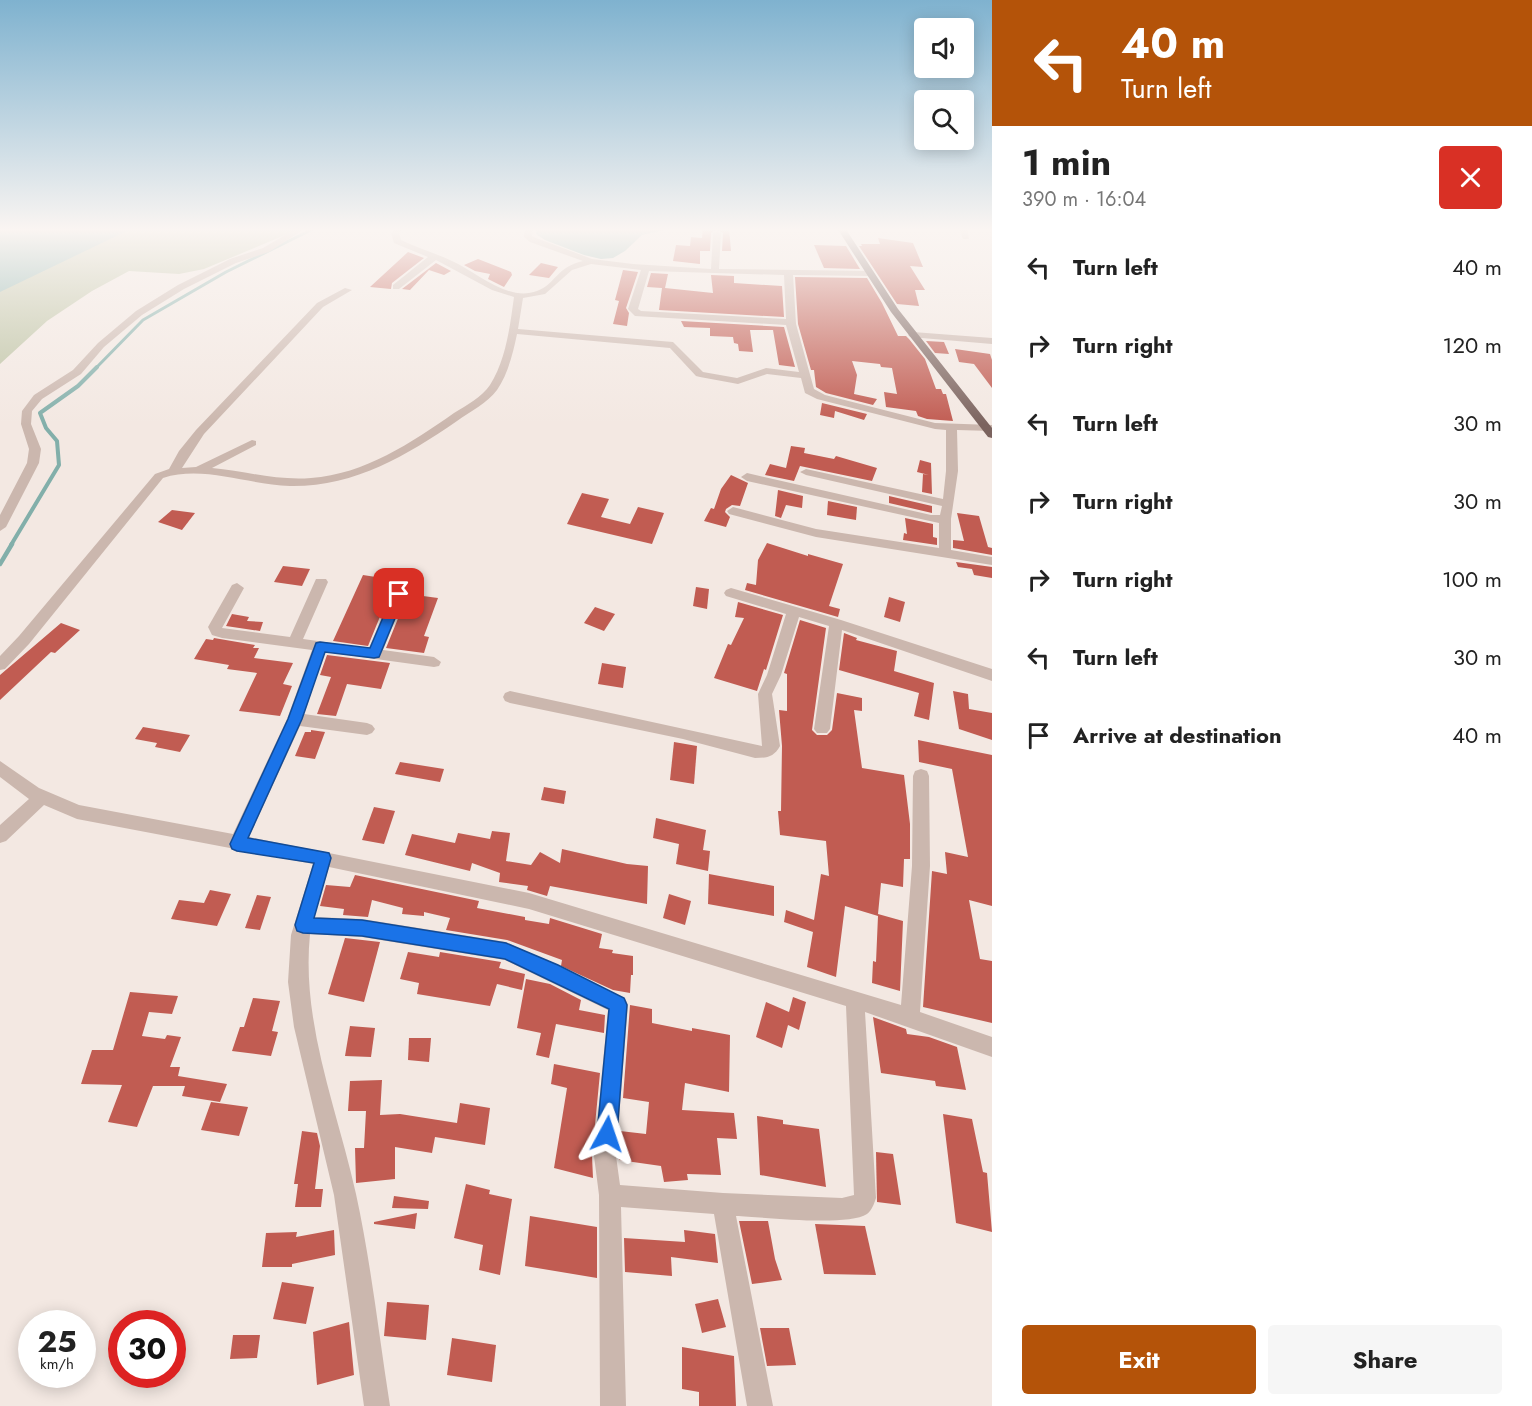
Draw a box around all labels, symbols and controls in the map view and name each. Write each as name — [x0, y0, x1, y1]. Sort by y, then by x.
text: 40 m — [1121, 13, 1225, 74]
map controls — [914, 18, 974, 150]
button: sound — [914, 18, 974, 78]
icon: left — [1022, 24, 1100, 102]
text: Turn left — [1121, 69, 1211, 108]
button: search — [914, 90, 974, 150]
text: 1 min — [1022, 136, 1111, 188]
button: close — [1439, 146, 1502, 209]
text: 390 m · 16:04 — [1022, 185, 1146, 214]
icon: left — [1022, 251, 1055, 284]
text: Turn left — [1073, 251, 1158, 283]
text: 40 m — [1452, 251, 1502, 283]
icon: right — [1022, 329, 1055, 362]
text: Turn right — [1073, 329, 1173, 361]
text: 120 m — [1443, 329, 1502, 361]
icon: left — [1022, 407, 1055, 440]
text: Turn left — [1073, 407, 1158, 439]
text: 30 m — [1453, 407, 1502, 439]
icon: right — [1022, 485, 1055, 518]
text: Turn right — [1073, 485, 1173, 517]
text: 30 m — [1453, 485, 1502, 517]
icon: right — [1022, 563, 1055, 596]
text: Turn right — [1073, 563, 1173, 595]
text: 100 m — [1442, 563, 1502, 595]
pin — [373, 568, 424, 619]
icon: arrive — [382, 577, 415, 610]
icon: left — [1022, 641, 1055, 674]
text: Turn left — [1073, 641, 1158, 673]
text: 30 m — [1453, 641, 1502, 673]
icon: arrive — [1022, 719, 1055, 752]
text: Arrive at destination — [1073, 719, 1282, 751]
text: 40 m — [1452, 719, 1502, 751]
position arrow — [575, 1102, 639, 1166]
speed limit sign: 30 — [108, 1310, 186, 1388]
text: 25 — [37, 1320, 77, 1363]
button: Exit — [1022, 1325, 1256, 1394]
button: Share — [1268, 1325, 1502, 1394]
text: km/h — [40, 1353, 74, 1375]

